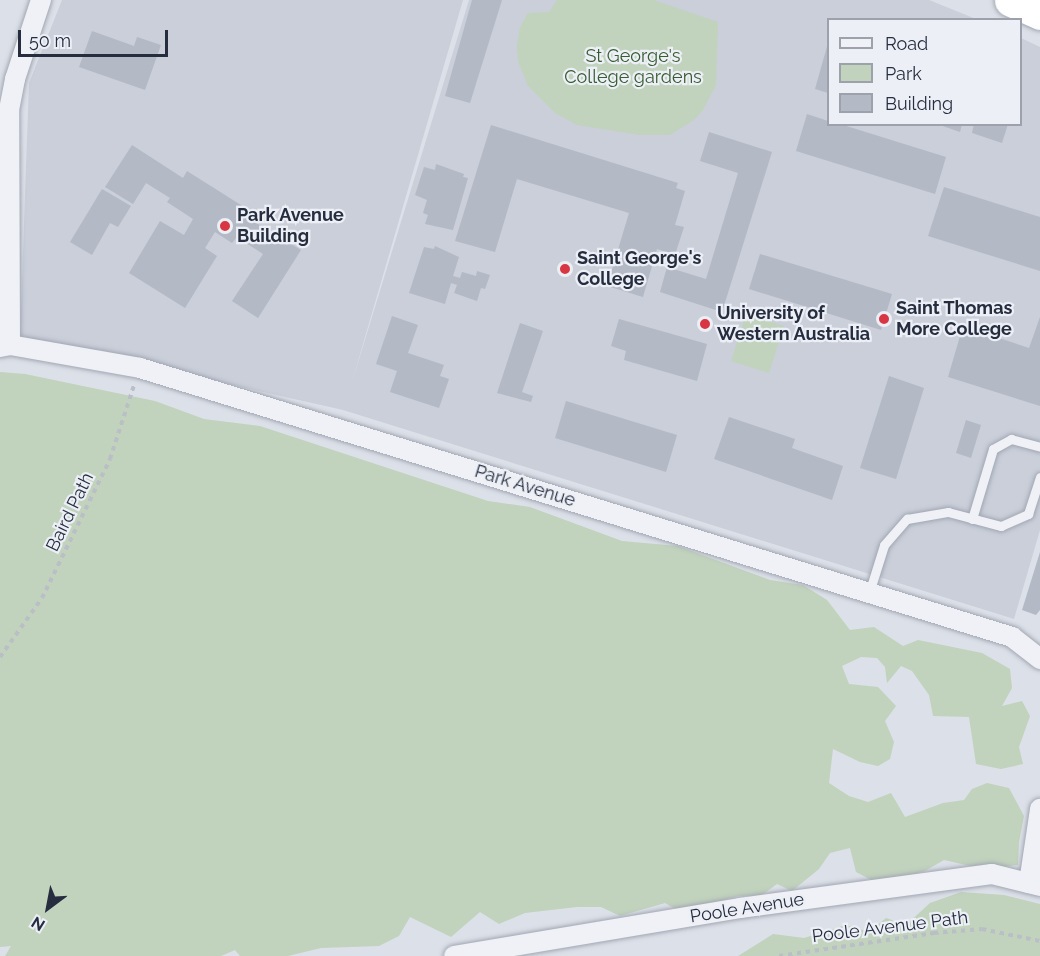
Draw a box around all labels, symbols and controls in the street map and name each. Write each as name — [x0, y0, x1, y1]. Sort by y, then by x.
scale bar — [21, 18, 171, 56]
legend — [827, 18, 1022, 126]
text: 50 m — [29, 30, 71, 51]
text: Road — [885, 33, 928, 54]
park label: St George's College gardens — [564, 46, 702, 88]
text: Park — [885, 63, 922, 84]
text: Building — [885, 93, 953, 114]
place label: Park Avenue Building — [237, 205, 344, 248]
marker: Park Avenue Building — [218, 219, 232, 233]
place label: Saint George's College — [577, 248, 701, 290]
marker: Saint George's College — [558, 262, 572, 276]
place label: Saint Thomas More College — [896, 298, 1013, 340]
place label: University of Western Australia — [717, 303, 871, 346]
marker: Saint Thomas More College — [877, 312, 891, 326]
marker: University of Western Australia — [698, 317, 712, 331]
street label: Park Avenue — [472, 460, 578, 512]
street label: Baird Path — [42, 469, 98, 555]
north arrow — [18, 878, 78, 938]
street label: Poole Avenue — [688, 888, 806, 928]
street label: Poole Avenue Path — [810, 907, 970, 947]
text: N — [28, 912, 48, 935]

